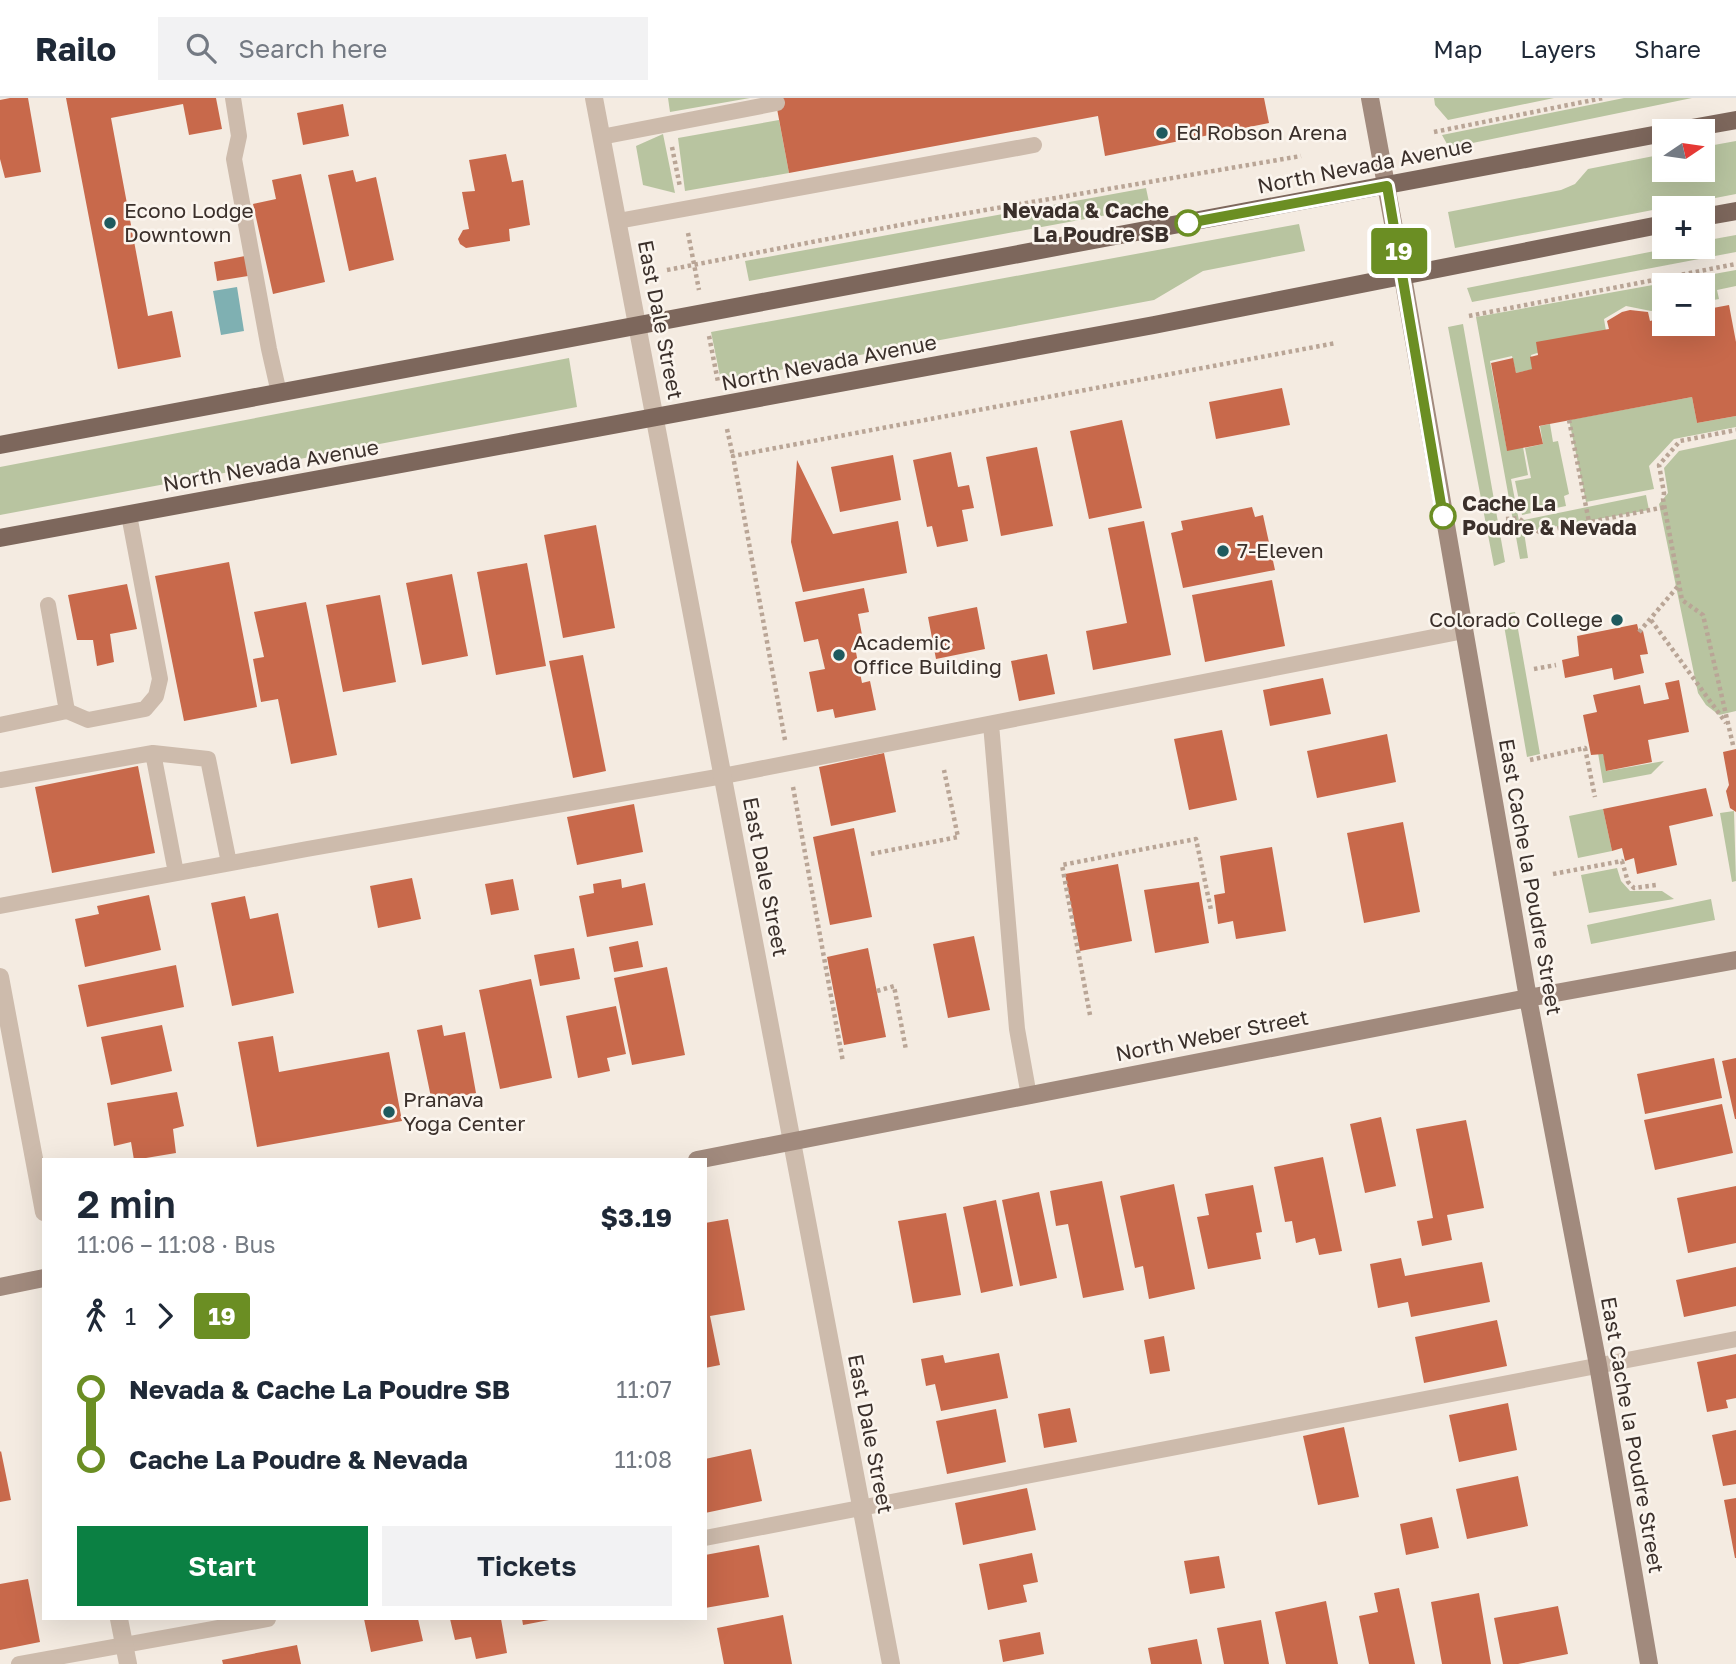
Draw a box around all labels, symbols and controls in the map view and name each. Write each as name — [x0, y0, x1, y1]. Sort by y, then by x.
search box — [158, 17, 648, 80]
text: Railo — [35, 29, 116, 68]
icon: search — [182, 29, 220, 67]
text: Search here — [238, 33, 387, 64]
text: Map — [1433, 34, 1482, 63]
text: Layers — [1520, 34, 1596, 63]
text: Share — [1634, 34, 1701, 63]
place label: Ed Robson Arena — [1176, 119, 1347, 145]
north arrow — [1652, 119, 1715, 182]
map controls — [1652, 119, 1715, 336]
marker: Ed Robson Arena — [1154, 125, 1170, 141]
street label: North Nevada Avenue — [1255, 131, 1475, 199]
button: + — [1652, 196, 1715, 259]
place label: Econo Lodge Downtown — [124, 197, 254, 247]
place label: Nevada & Cache La Poudre SB — [1002, 197, 1169, 247]
marker: Nevada & Cache La Poudre SB — [1175, 210, 1201, 236]
marker: Econo Lodge Downtown — [102, 215, 118, 231]
line badge: 19 — [1368, 228, 1430, 274]
text: 19 — [1385, 236, 1413, 265]
street label: East Dale Street — [633, 238, 689, 402]
button: − — [1652, 273, 1715, 336]
street label: North Nevada Avenue — [719, 328, 939, 396]
street label: North Nevada Avenue — [161, 433, 381, 497]
place label: Cache La Poudre & Nevada — [1462, 490, 1637, 540]
marker: Cache La Poudre & Nevada — [1430, 503, 1456, 529]
place label: 7-Eleven — [1237, 537, 1324, 563]
marker: 7-Eleven — [1215, 543, 1231, 559]
place label: Colorado College — [1429, 606, 1603, 632]
marker: Colorado College — [1609, 612, 1625, 628]
place label: Academic Office Building — [853, 629, 1002, 679]
marker: Academic Office Building — [831, 647, 847, 663]
street label: East Cache la Poudre Street — [1494, 737, 1568, 1017]
street label: East Dale Street — [738, 795, 794, 959]
street label: North Weber Street — [1113, 1004, 1310, 1066]
place label: Pranava Yoga Center — [403, 1086, 525, 1136]
marker: Pranava Yoga Center — [381, 1104, 397, 1120]
text: 2 min — [77, 1181, 176, 1226]
text: $3.19 — [600, 1202, 672, 1233]
text: 11:06 – 11:08 · Bus — [77, 1230, 276, 1258]
street label: East Cache la Poudre Street — [1596, 1295, 1670, 1575]
icon: walk — [77, 1297, 115, 1335]
icon: forward — [146, 1297, 184, 1335]
text: 19 — [208, 1301, 236, 1330]
text: 1 — [125, 1302, 136, 1330]
street label: East Dale Street — [843, 1352, 899, 1516]
text: Nevada & Cache La Poudre SB — [129, 1374, 510, 1405]
text: 11:07 — [616, 1375, 672, 1403]
text: Cache La Poudre & Nevada — [129, 1444, 468, 1475]
text: 11:08 — [615, 1445, 672, 1473]
button: Start — [77, 1526, 368, 1606]
button: Tickets — [382, 1526, 672, 1606]

